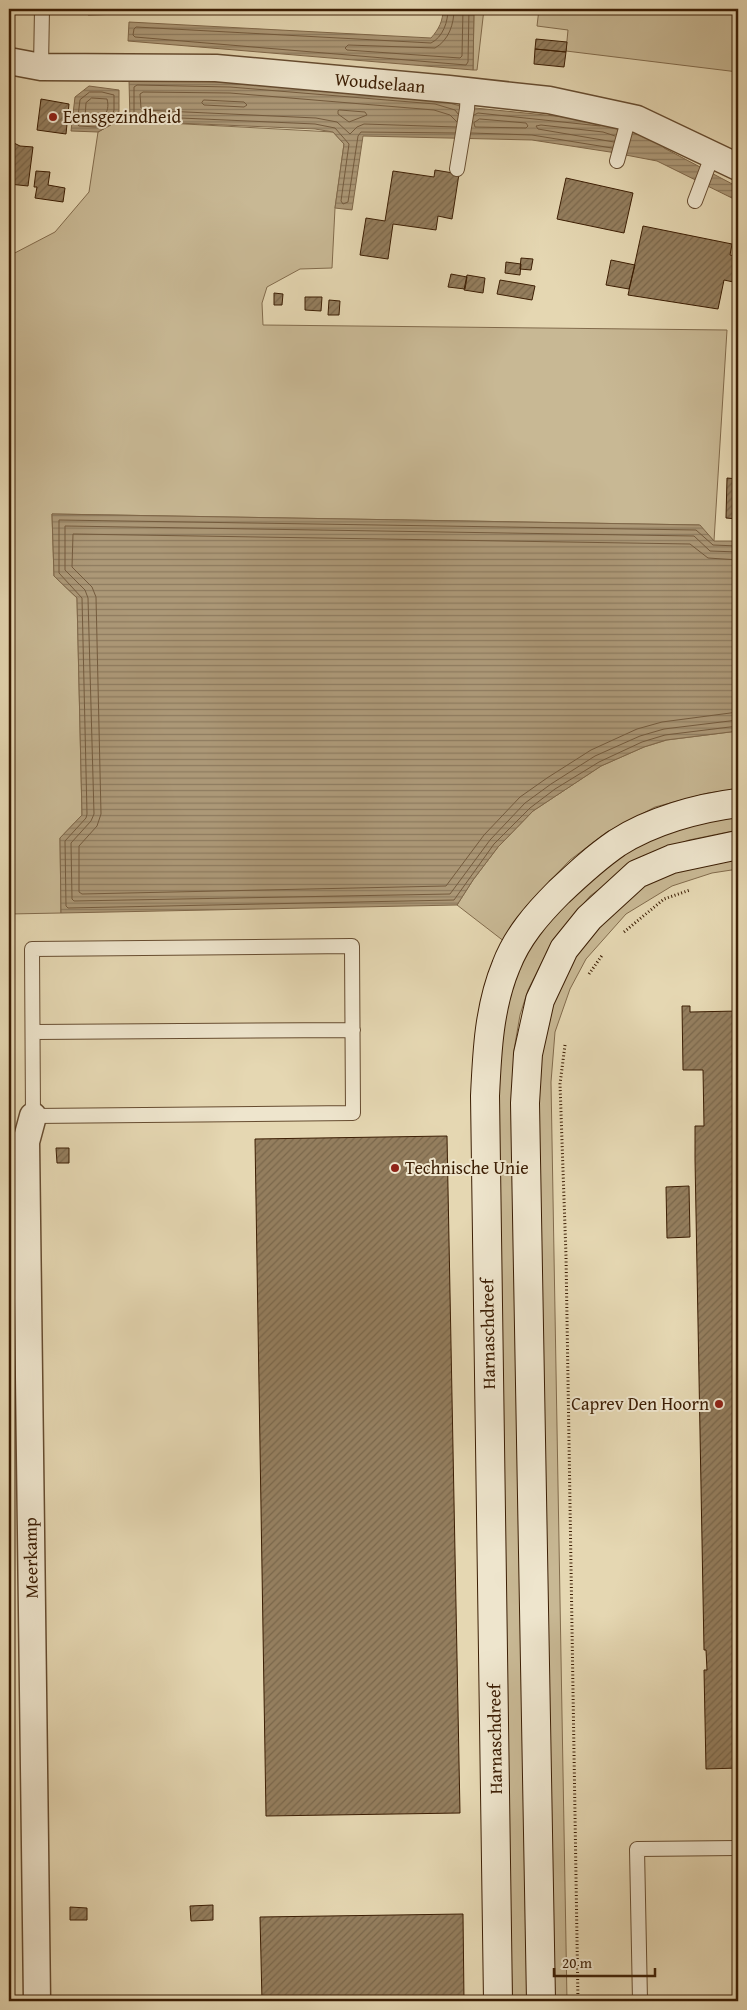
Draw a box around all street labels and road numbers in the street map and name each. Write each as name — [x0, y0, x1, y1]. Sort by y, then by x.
street label: Woudselaan — [334, 65, 427, 100]
street label: Harnaschdreef — [473, 1276, 502, 1390]
street label: Meerkamp — [16, 1517, 45, 1599]
street label: Harnaschdreef — [480, 1681, 509, 1795]

